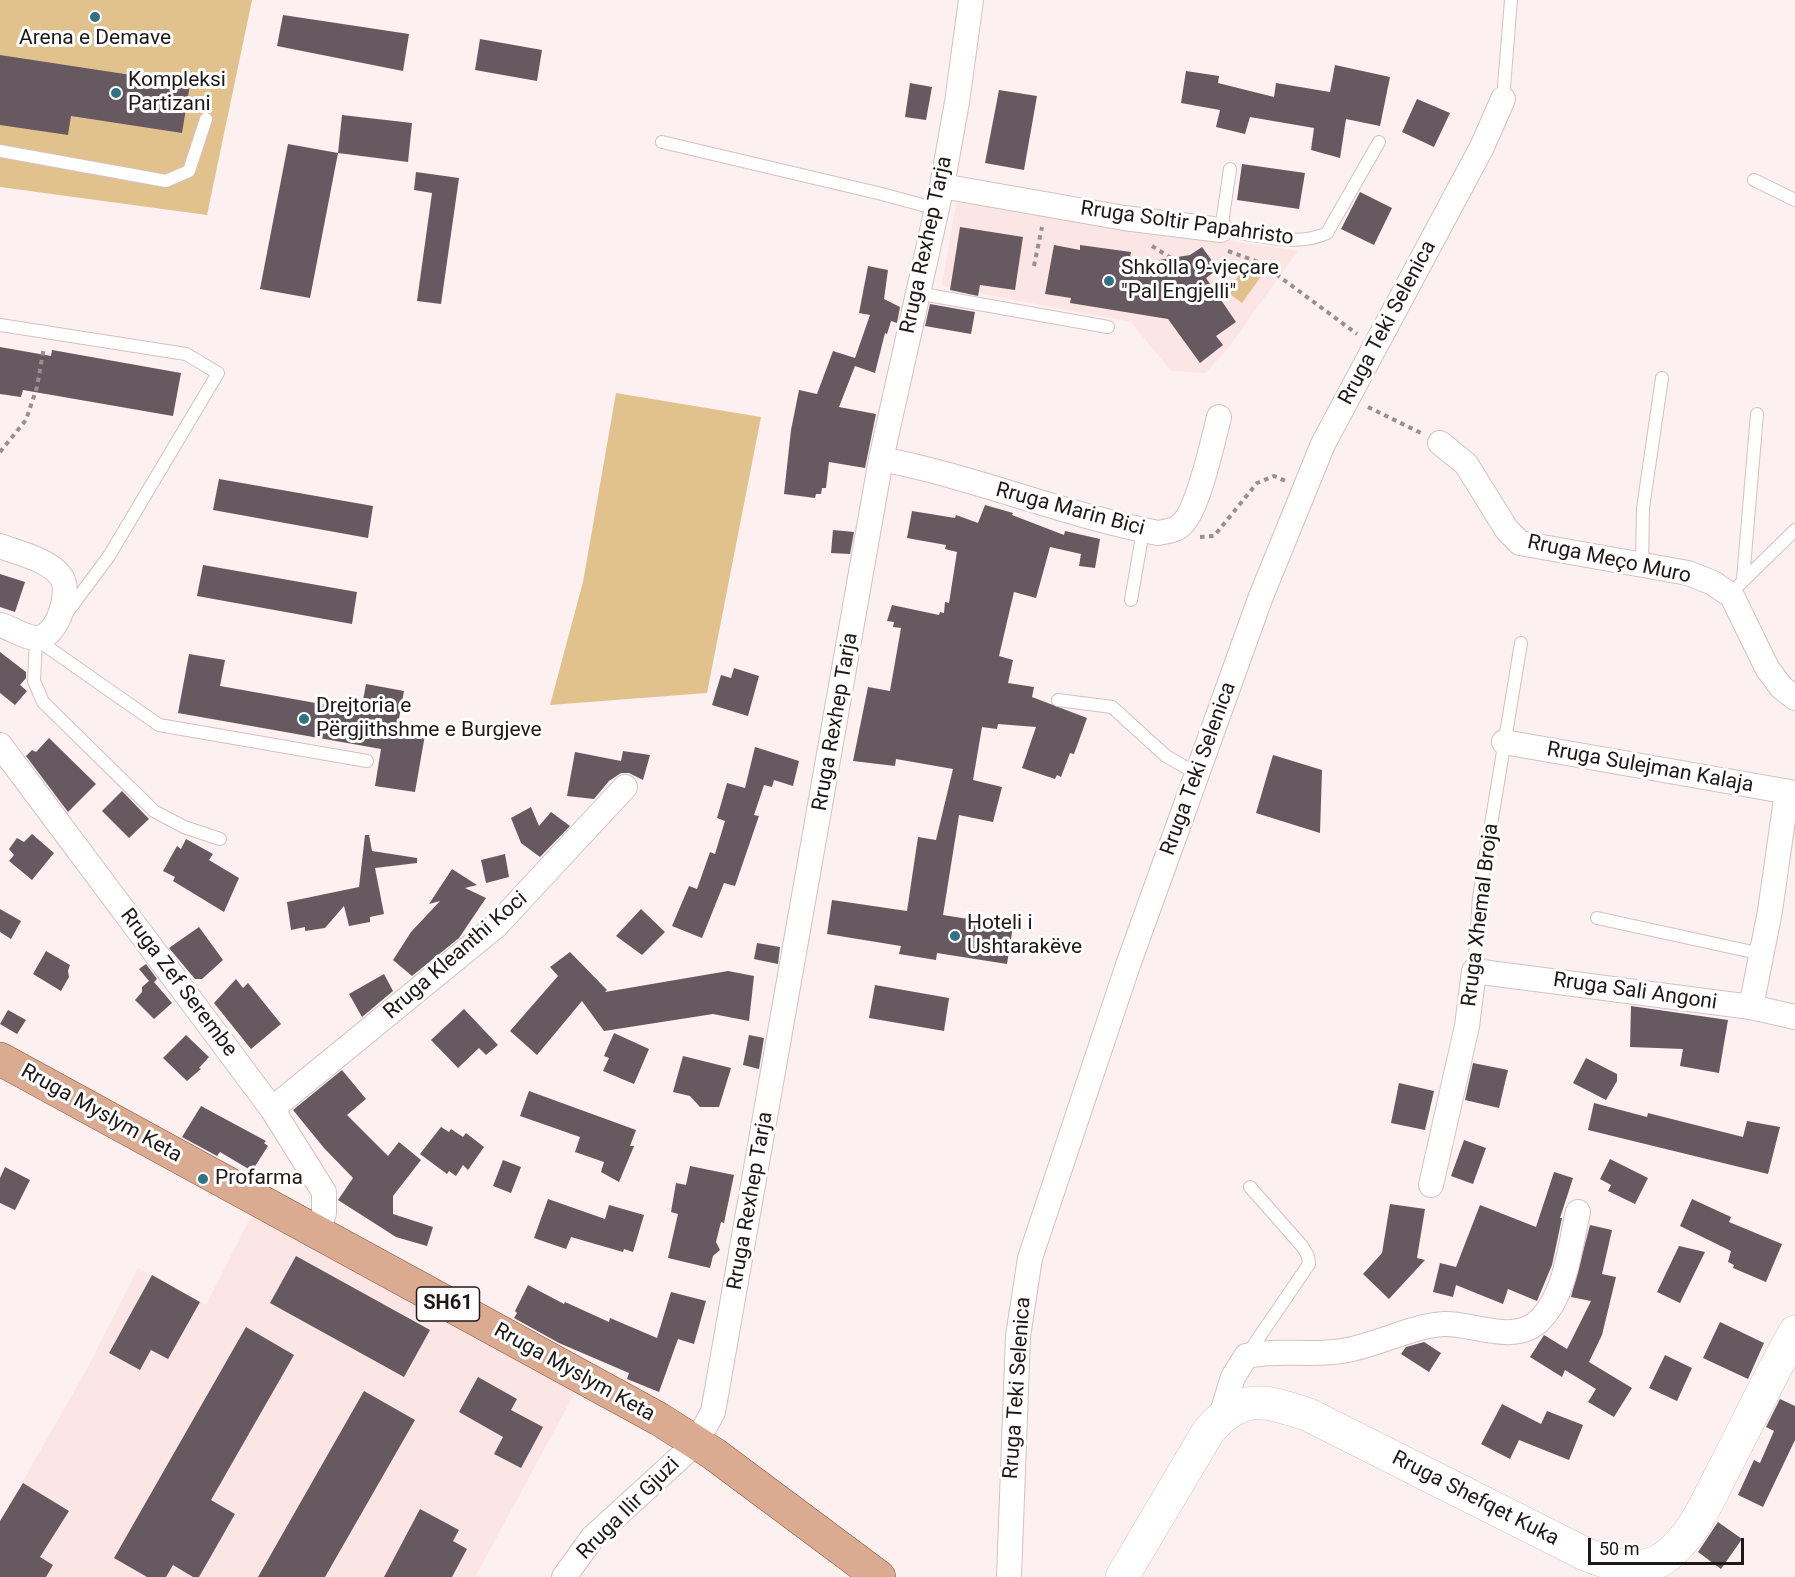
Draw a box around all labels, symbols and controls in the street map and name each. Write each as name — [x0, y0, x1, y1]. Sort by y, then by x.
marker: Arena e Demave — [88, 10, 102, 24]
place label: Arena e Demave — [19, 26, 171, 52]
place label: Kompleksi Partizani — [128, 68, 226, 118]
marker: Kompleksi Partizani — [109, 86, 123, 100]
street label: Rruga Rexhep Tarja — [896, 154, 958, 336]
street label: Rruga Soltir Papahristo — [1079, 197, 1295, 251]
street label: Rruga Teki Selenica — [1334, 236, 1442, 410]
place label: Shkolla 9-vjeçare "Pal Engjelli" — [1121, 256, 1279, 306]
marker: Shkolla 9-vjeçare "Pal Engjelli" — [1102, 274, 1116, 288]
street label: Rruga Marin Bici — [993, 478, 1147, 542]
street label: Rruga Meço Muro — [1525, 530, 1693, 590]
street label: Rruga Rexhep Tarja — [808, 631, 864, 813]
street label: Rruga Teki Selenica — [1156, 679, 1242, 859]
place label: Drejtoria e Përgjithshme e Burgjeve — [316, 694, 542, 744]
marker: Drejtoria e Përgjithshme e Burgjeve — [297, 712, 311, 726]
street label: Rruga Sulejman Kalaja — [1545, 737, 1755, 799]
street label: Rruga Xhemal Broja — [1457, 822, 1505, 1008]
street label: Rruga Kleanthi Koci — [379, 887, 533, 1025]
street label: Rruga Zef Serembe — [114, 904, 242, 1062]
place label: Hoteli i Ushtarakëve — [967, 911, 1082, 961]
marker: Hoteli i Ushtarakëve — [948, 929, 962, 943]
street label: Rruga Sali Angoni — [1551, 968, 1719, 1016]
street label: Rruga Myslym Keta — [16, 1059, 186, 1169]
street label: Rruga Rexhep Tarja — [723, 1110, 779, 1292]
place label: Profarma — [215, 1166, 303, 1192]
marker: Profarma — [196, 1172, 210, 1186]
road number: SH61 — [416, 1287, 480, 1321]
street label: Rruga Teki Selenica — [999, 1296, 1037, 1480]
street label: Rruga Myslym Keta — [489, 1318, 659, 1428]
street label: Rruga Shefqet Kuka — [1387, 1446, 1563, 1552]
street label: Rruga Ilir Gjuzi — [572, 1452, 686, 1566]
scale bar — [1591, 1526, 1747, 1564]
text: 50 m — [1599, 1538, 1639, 1559]

